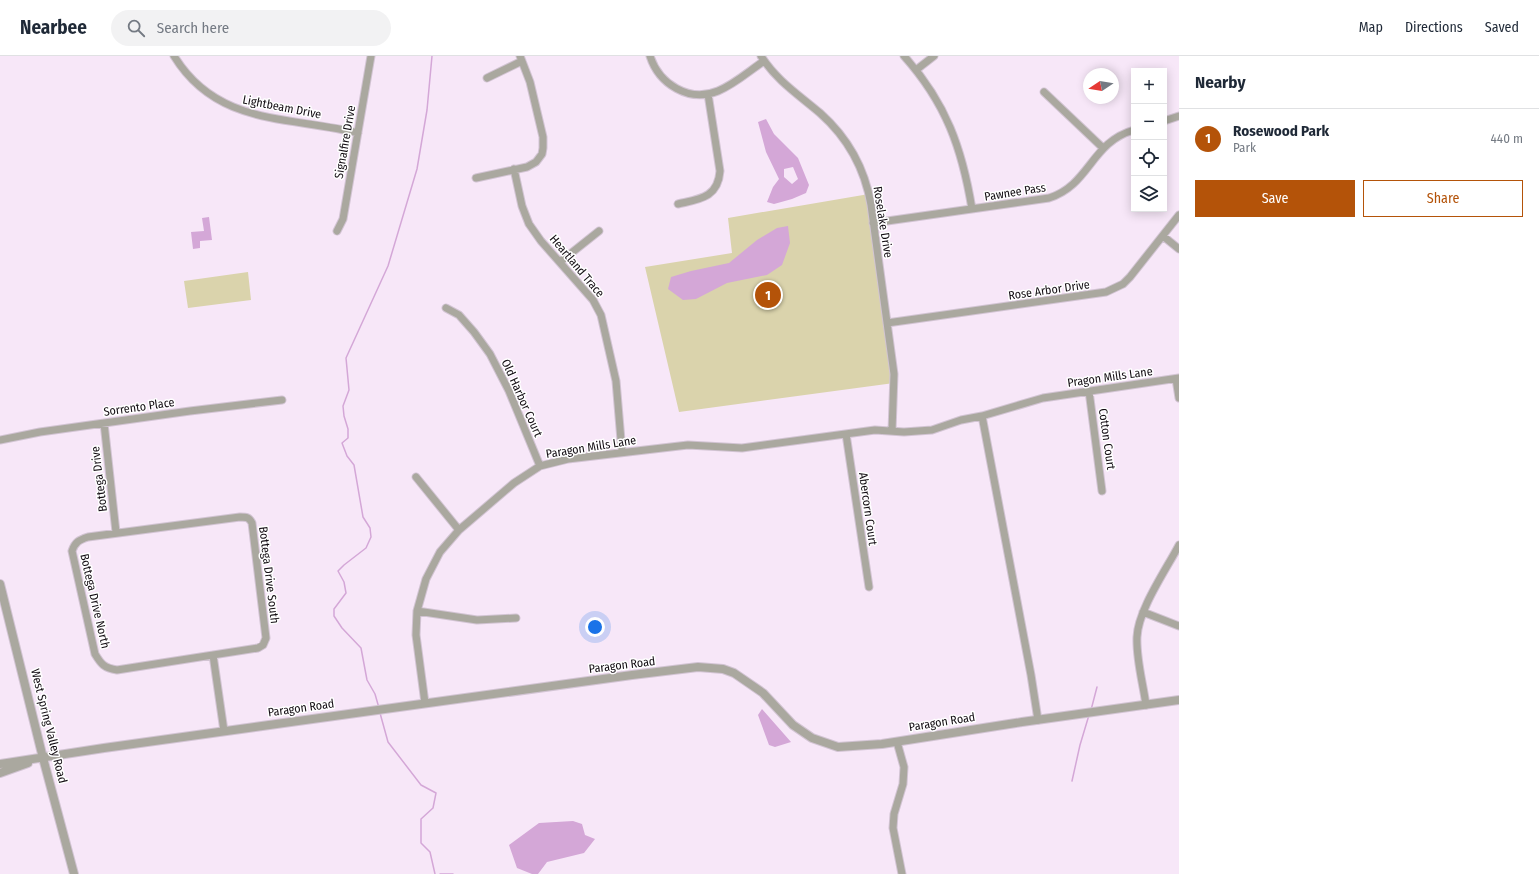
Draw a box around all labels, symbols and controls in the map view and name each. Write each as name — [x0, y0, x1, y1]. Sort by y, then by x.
search box — [111, 10, 391, 46]
text: Nearbee — [20, 16, 87, 39]
icon: search — [125, 17, 147, 39]
text: Search here — [157, 19, 229, 37]
text: Map — [1359, 19, 1383, 36]
text: Directions — [1405, 19, 1463, 36]
text: Saved — [1485, 19, 1519, 36]
north arrow — [1083, 68, 1119, 104]
map controls — [1131, 68, 1167, 212]
button: + — [1131, 68, 1167, 104]
text: Nearby — [1195, 72, 1246, 93]
street label: Lightbeam Drive — [242, 93, 323, 121]
street label: Signalfire Drive — [332, 104, 358, 180]
button: − — [1131, 104, 1167, 140]
text: Rosewood Park — [1233, 122, 1329, 140]
text: 1 — [1205, 131, 1211, 146]
text: 440 m — [1491, 131, 1523, 146]
button: locate — [1131, 140, 1167, 176]
text: Park — [1233, 140, 1256, 155]
button: layers — [1131, 176, 1167, 212]
street label: Pawnee Pass — [983, 180, 1047, 204]
button: Save — [1195, 180, 1355, 217]
button: Share — [1363, 180, 1523, 217]
street label: Roselake Drive — [870, 185, 896, 259]
street label: Heartland Trace — [547, 232, 607, 300]
street label: Rose Arbor Drive — [1007, 277, 1091, 303]
pin: 1 — [755, 280, 781, 310]
street label: Old Harbor Court — [499, 357, 545, 439]
street label: Pragon Mills Lane — [1067, 364, 1153, 390]
street label: Sorrento Place — [103, 395, 175, 419]
street label: Cotton Court — [1096, 407, 1118, 471]
street label: Paragon Mills Lane — [545, 433, 637, 461]
street label: Bottega Drive — [88, 445, 110, 513]
street label: Abercorn Court — [856, 472, 880, 546]
street label: Bottega Drive South — [256, 526, 282, 624]
street label: Bottega Drive North — [77, 552, 113, 650]
your location — [585, 617, 605, 637]
street label: Paragon Road — [588, 654, 656, 676]
street label: West Spring Valley Road — [28, 667, 70, 785]
street label: Paragon Road — [267, 696, 335, 720]
street label: Paragon Road — [908, 710, 976, 734]

